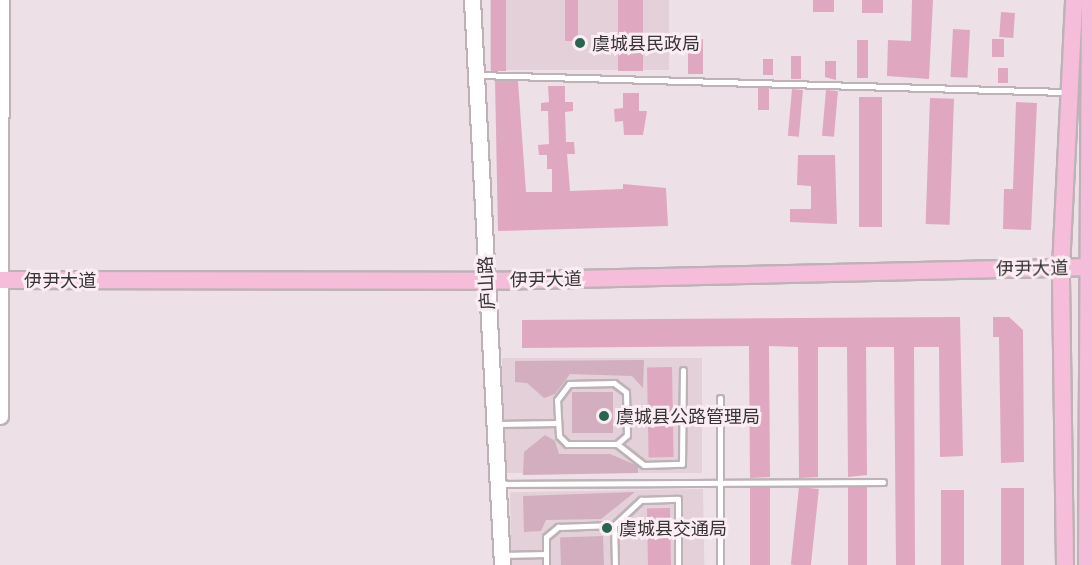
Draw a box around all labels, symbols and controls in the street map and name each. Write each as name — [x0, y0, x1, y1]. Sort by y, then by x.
place label: 虞城县民政局 — [592, 32, 700, 54]
marker: 虞城县民政局 — [573, 36, 587, 50]
street label: 庐山路 — [474, 255, 498, 311]
street label: 伊尹大道 — [996, 257, 1068, 279]
street label: 伊尹大道 — [510, 268, 582, 290]
street label: 伊尹大道 — [24, 269, 96, 291]
place label: 虞城县公路管理局 — [616, 405, 760, 427]
marker: 虞城县公路管理局 — [597, 409, 611, 423]
place label: 虞城县交通局 — [619, 517, 727, 539]
marker: 虞城县交通局 — [600, 521, 614, 535]

